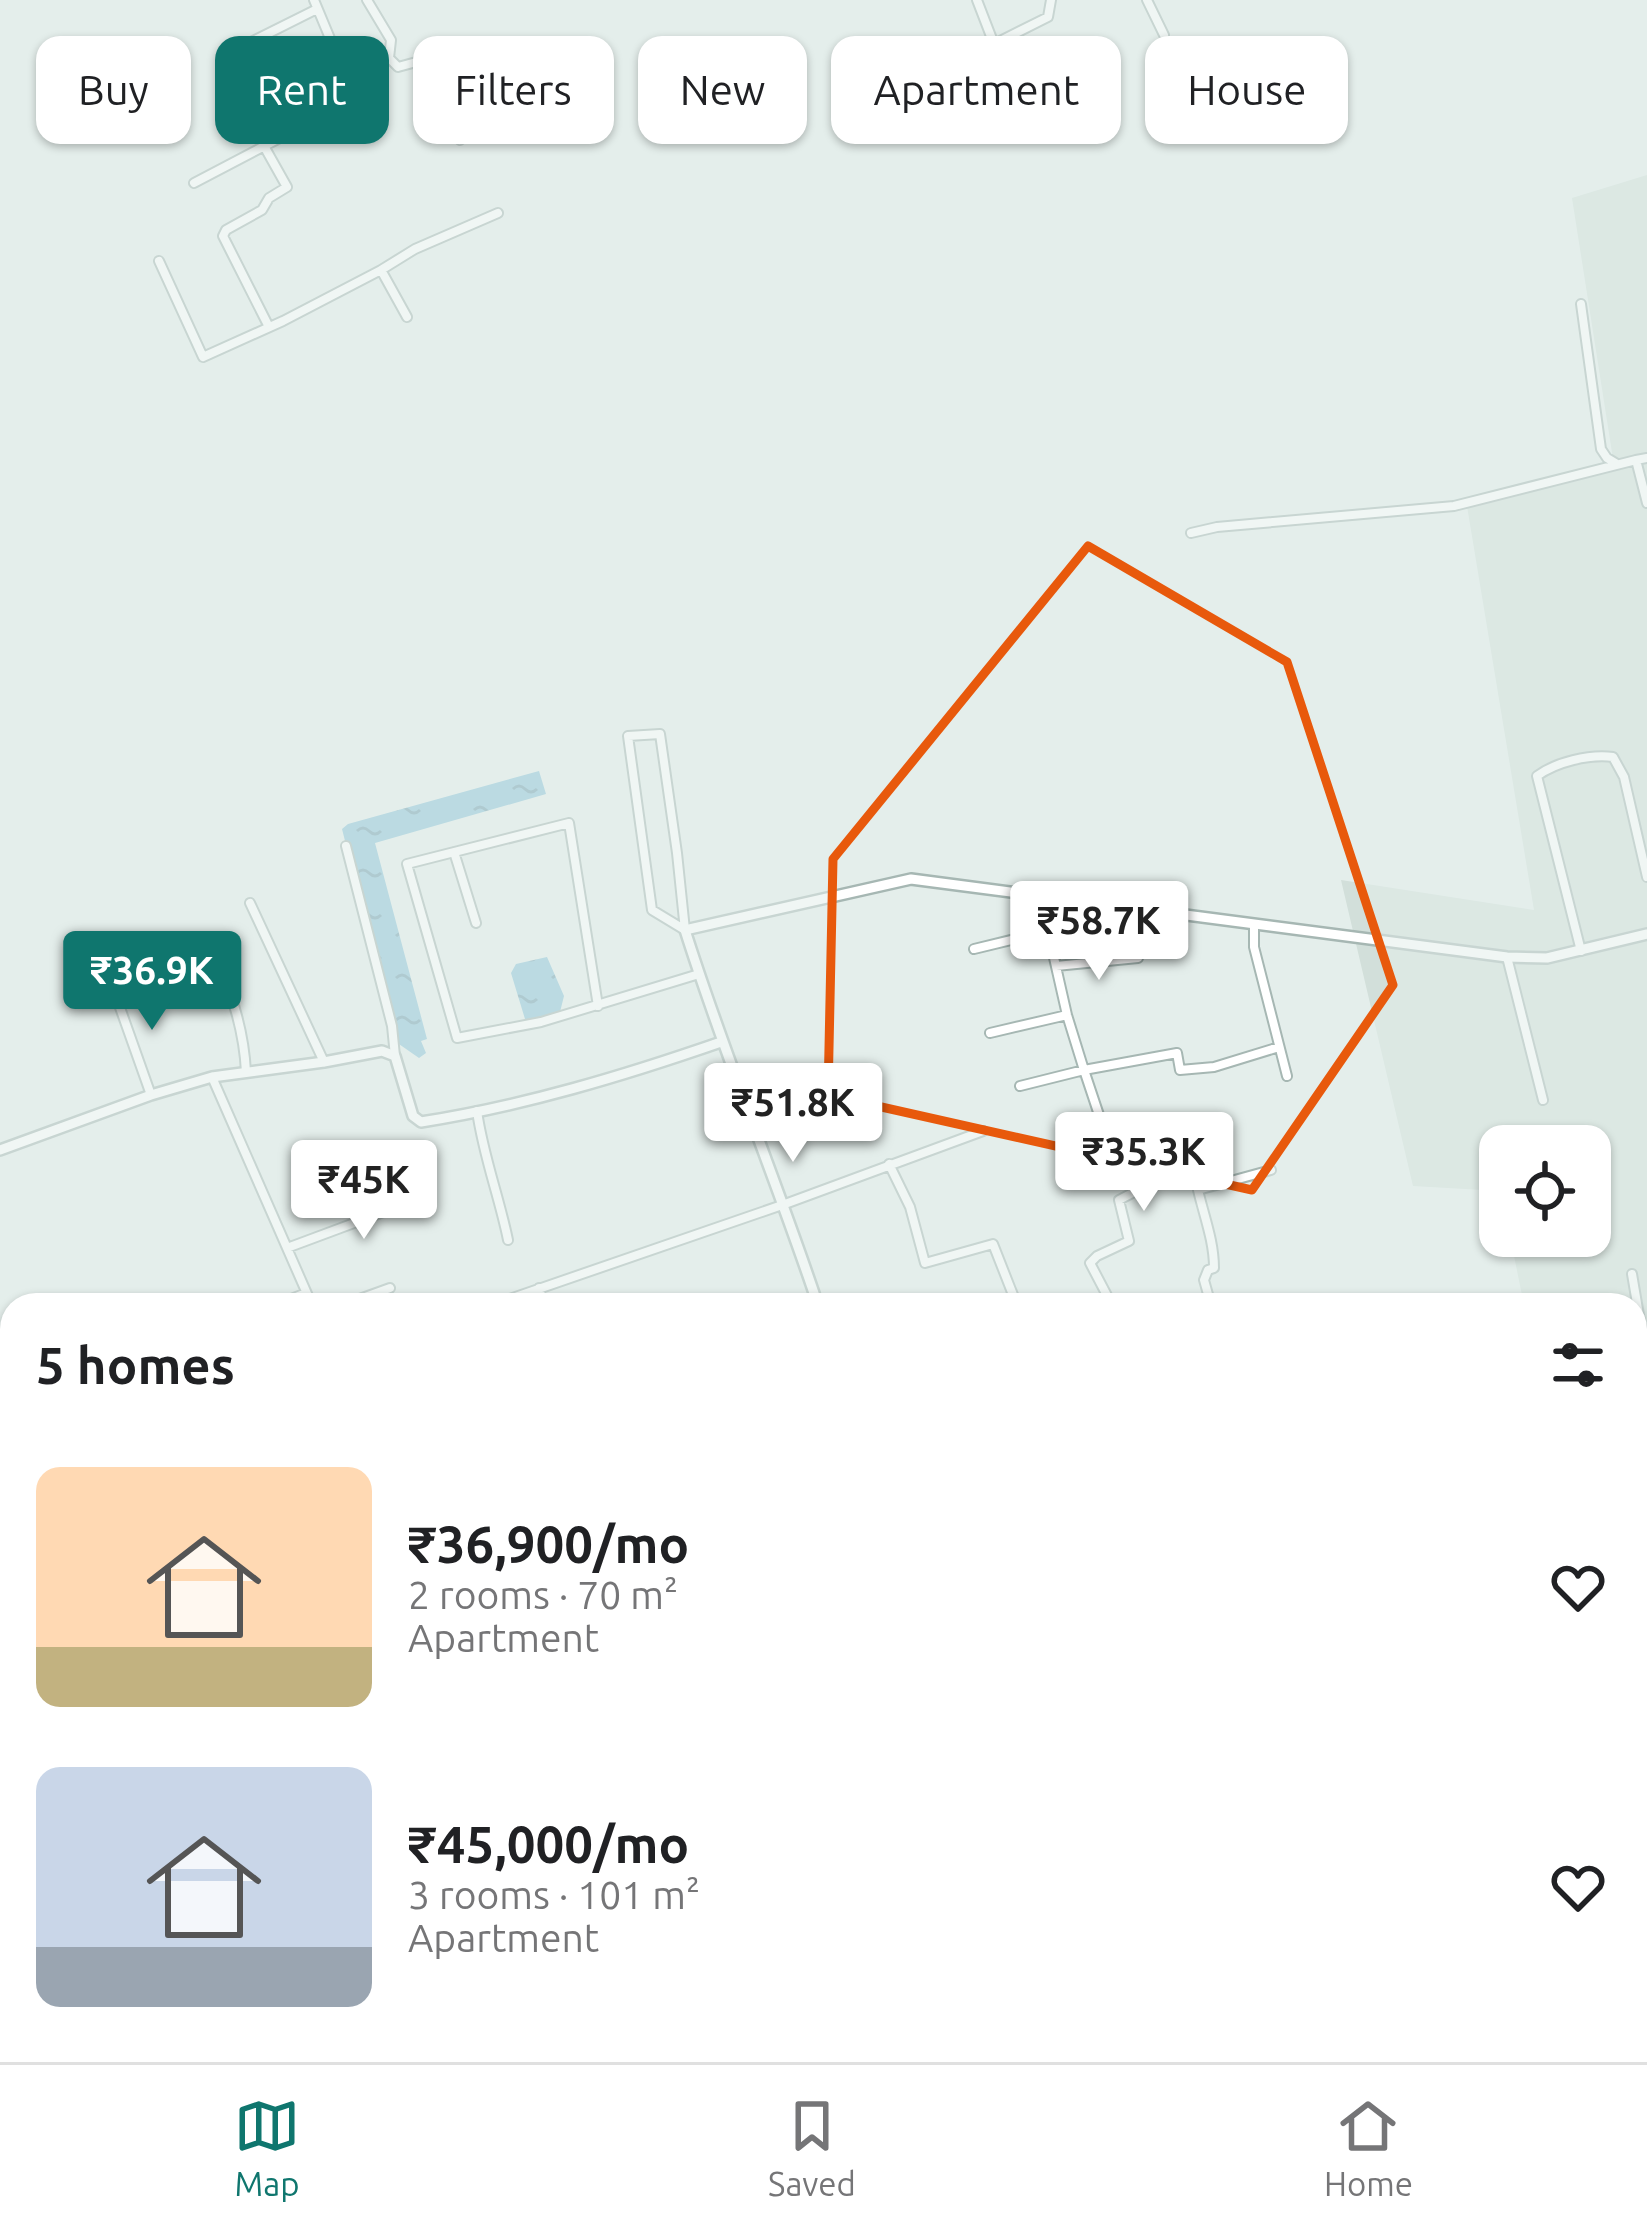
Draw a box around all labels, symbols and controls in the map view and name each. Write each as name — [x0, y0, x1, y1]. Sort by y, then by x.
chip: Buy — [36, 36, 191, 144]
chip: Rent — [215, 36, 389, 144]
chip: Filters — [413, 36, 614, 144]
chip: New — [638, 36, 807, 144]
chip: Apartment — [831, 36, 1121, 144]
chip: House — [1145, 36, 1348, 144]
pin: ₹58.7K — [1001, 881, 1197, 983]
text: ₹58.7K — [1037, 898, 1161, 941]
pin: ₹36.9K — [54, 931, 250, 1033]
text: ₹36.9K — [90, 948, 214, 991]
pin: ₹51.8K — [695, 1063, 891, 1165]
text: ₹51.8K — [731, 1080, 855, 1123]
pin: ₹35.3K — [1046, 1112, 1242, 1214]
map controls — [1479, 1125, 1611, 1257]
button: locate — [1479, 1125, 1611, 1257]
text: ₹35.3K — [1082, 1129, 1206, 1172]
pin: ₹45K — [293, 1140, 435, 1242]
text: ₹45K — [318, 1157, 410, 1200]
icon: filters — [1545, 1332, 1611, 1398]
text: 5 homes — [36, 1336, 235, 1394]
icon: home — [132, 1515, 276, 1659]
text: ₹36,900/mo — [408, 1515, 689, 1573]
icon: heart — [1545, 1554, 1611, 1620]
text: 2 rooms · 70 m² — [408, 1573, 678, 1616]
text: Apartment — [408, 1616, 599, 1659]
icon: home — [132, 1815, 276, 1959]
text: ₹45,000/mo — [408, 1815, 689, 1873]
icon: heart — [1545, 1854, 1611, 1920]
text: 3 rooms · 101 m² — [408, 1873, 700, 1916]
text: Apartment — [408, 1916, 599, 1959]
tab: Map — [234, 2093, 300, 2202]
tab: Saved — [768, 2093, 856, 2202]
tab: Home — [1324, 2093, 1413, 2202]

